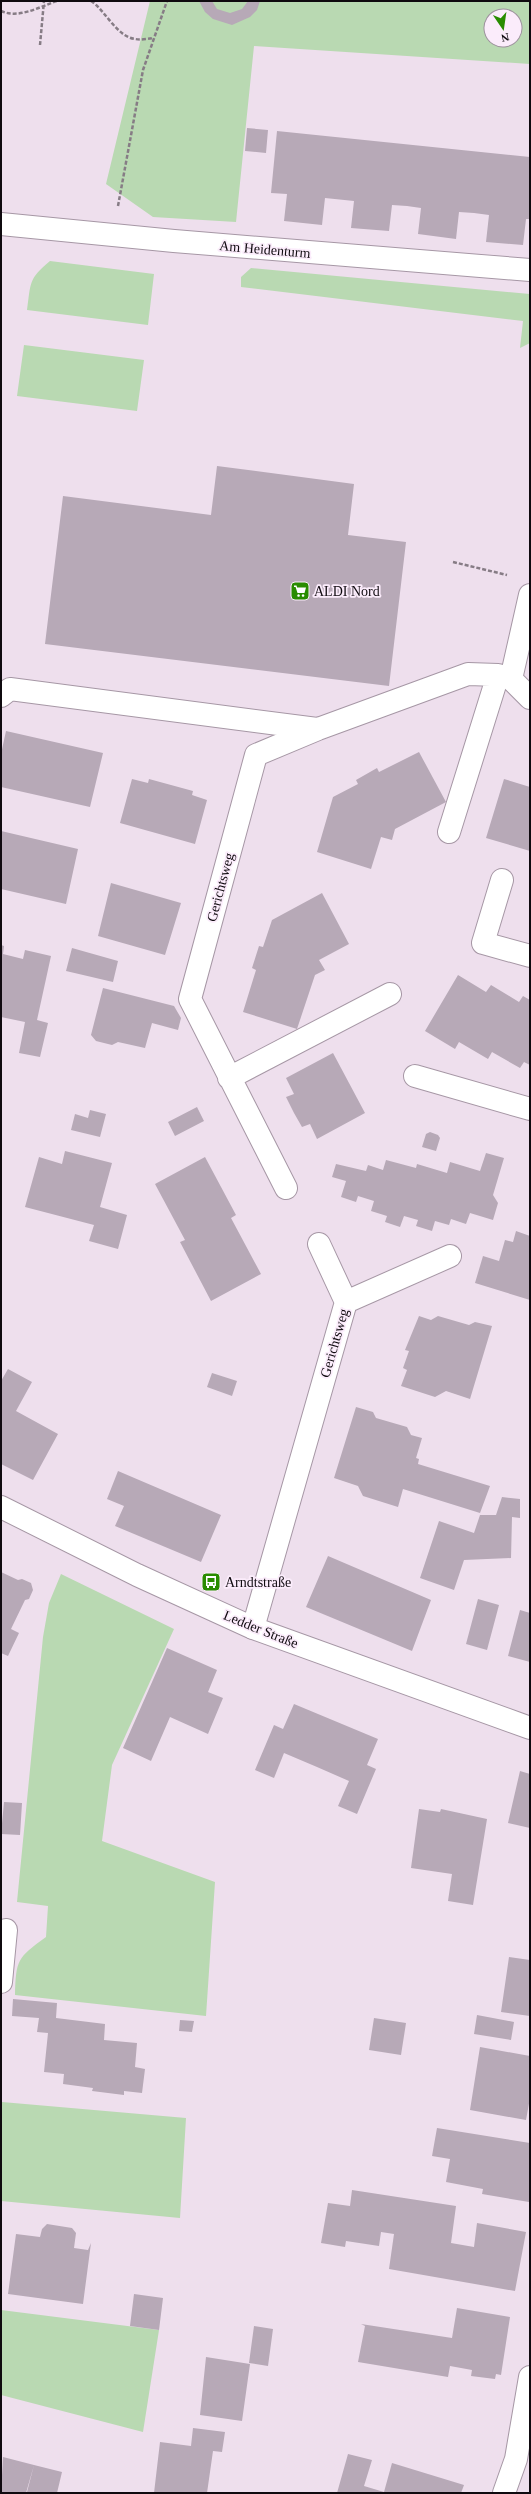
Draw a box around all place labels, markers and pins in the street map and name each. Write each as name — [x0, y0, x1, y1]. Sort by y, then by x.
supermarket icon: ALDI Nord — [289, 580, 311, 602]
place label: ALDI Nord — [314, 584, 380, 599]
bus stop icon: Arndtstraße — [200, 1571, 222, 1593]
place label: Arndtstraße — [225, 1575, 291, 1590]

